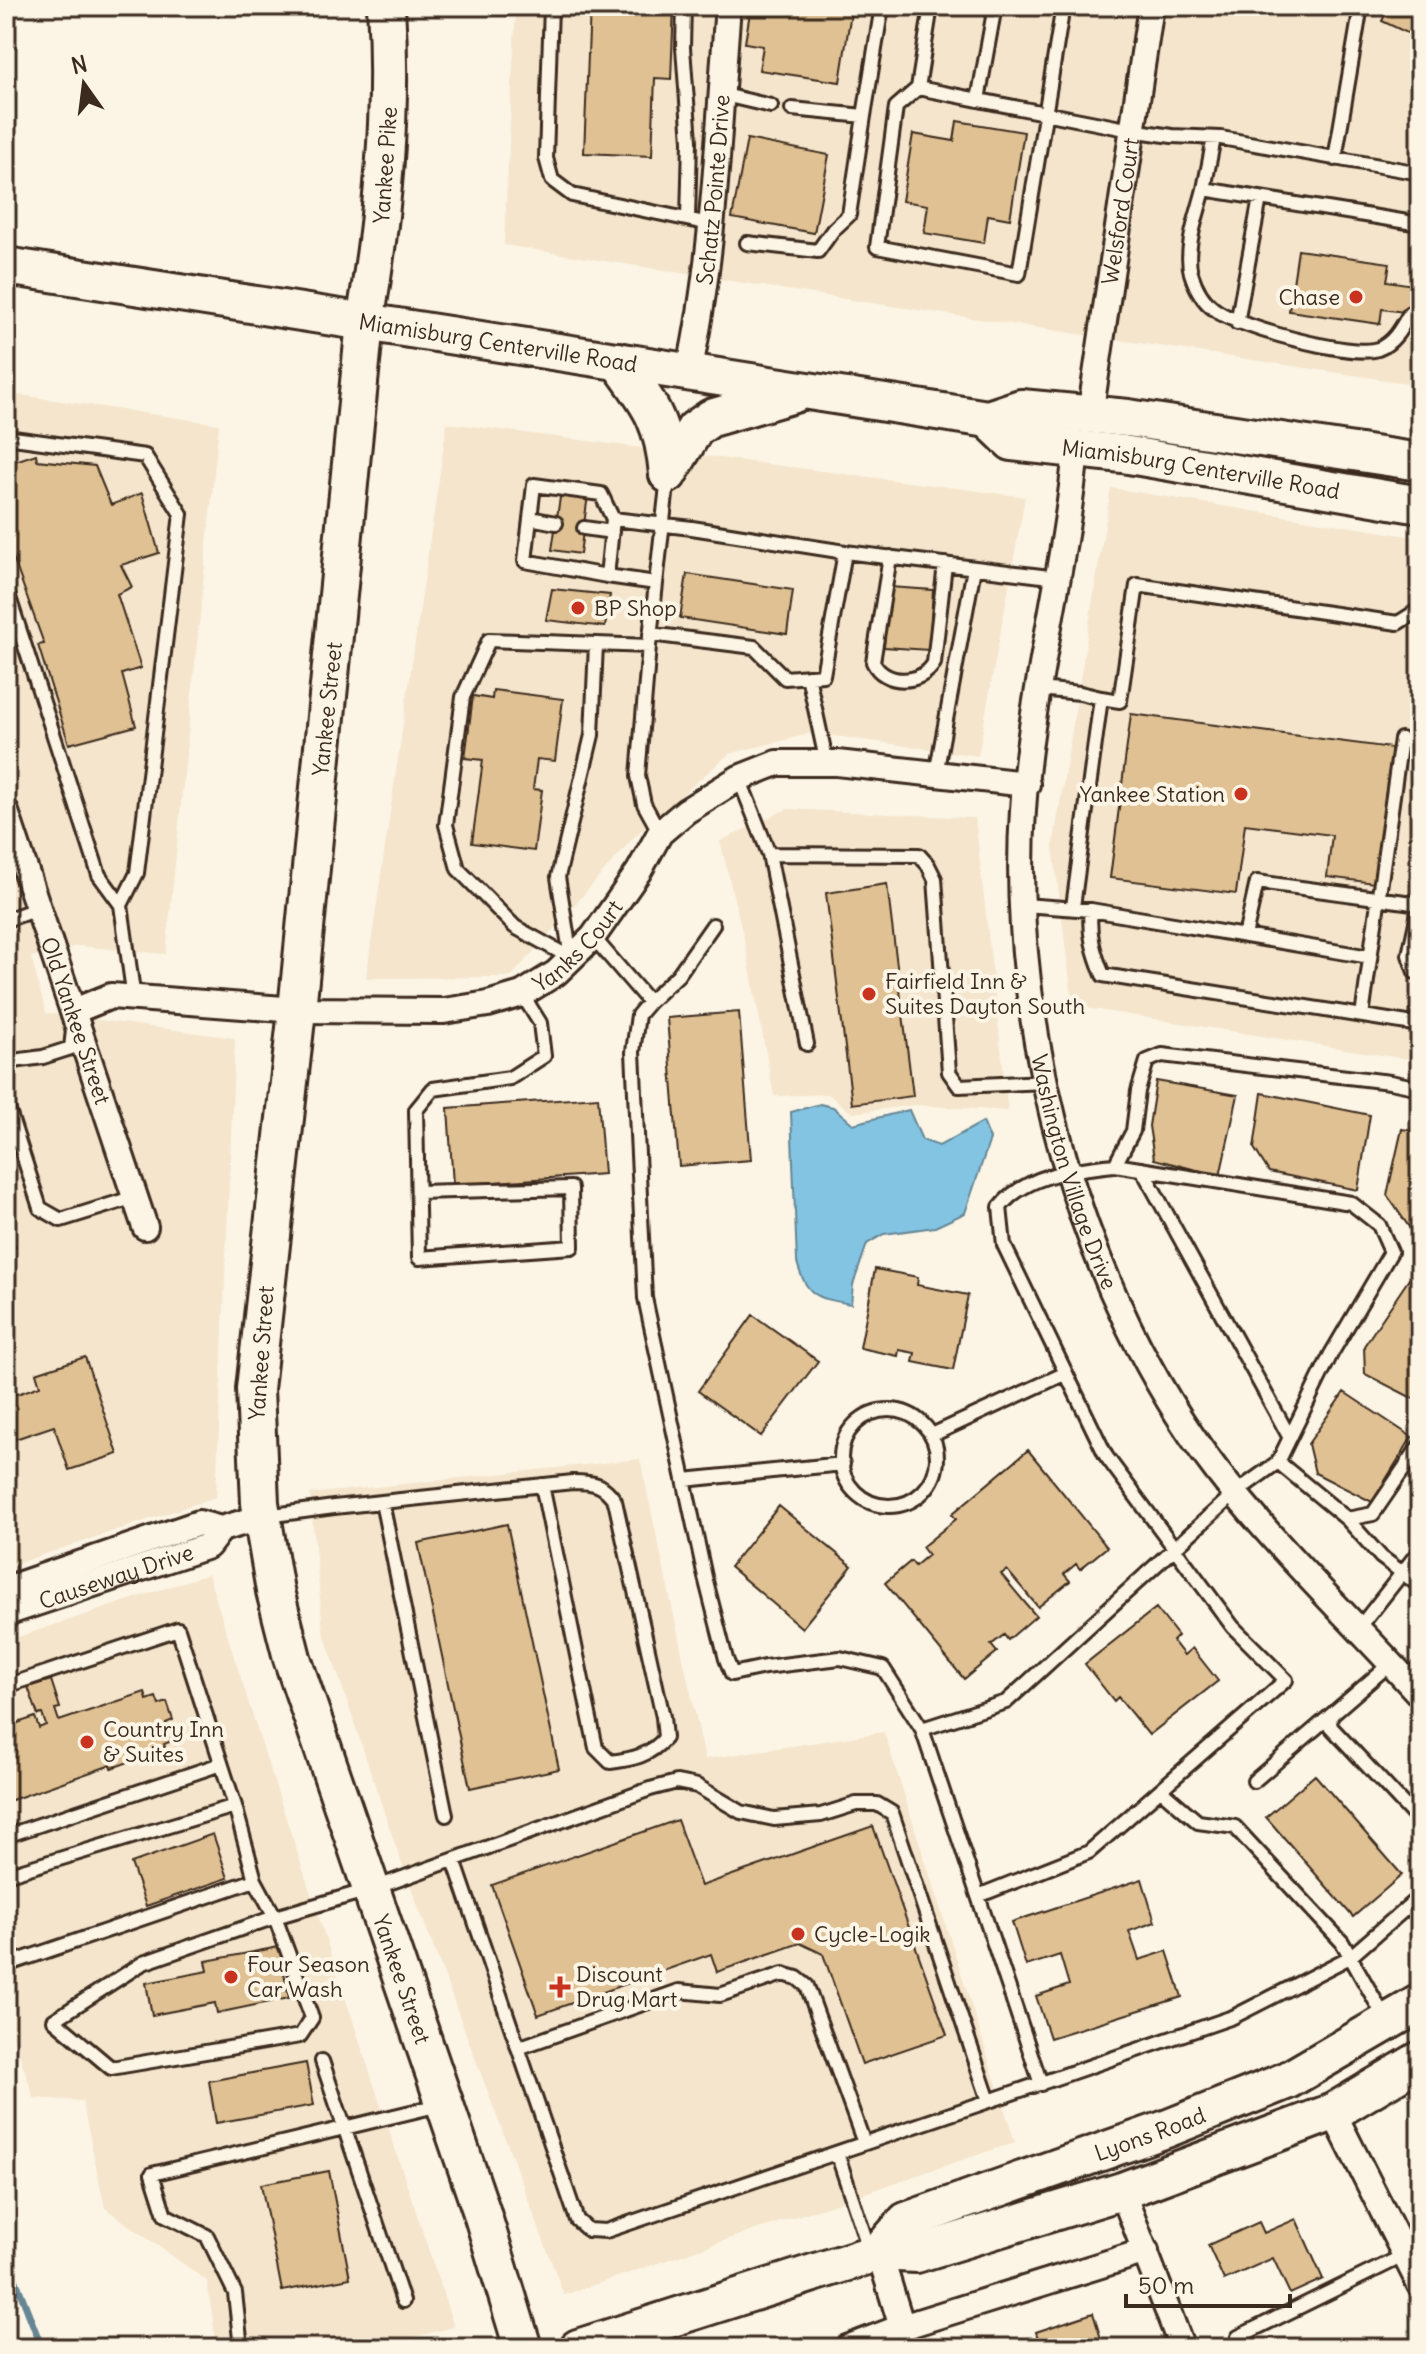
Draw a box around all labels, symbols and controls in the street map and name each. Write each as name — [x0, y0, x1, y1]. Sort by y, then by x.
north arrow — [44, 44, 124, 124]
text: N — [68, 49, 90, 80]
street label: Schatz Pointe Drive — [690, 94, 736, 287]
street label: Yankee Pike — [367, 106, 403, 224]
street label: Welsford Court — [1096, 136, 1145, 287]
place label: Chase — [1278, 283, 1340, 311]
marker: Chase — [1347, 288, 1365, 306]
street label: Miamisburg Centerville Road — [357, 307, 639, 378]
street label: Miamisburg Centerville Road — [1060, 433, 1342, 505]
place label: BP Shop — [594, 594, 677, 622]
marker: BP Shop — [569, 599, 587, 617]
street label: Yankee Street — [306, 641, 348, 777]
place label: Yankee Station — [1080, 780, 1225, 808]
marker: Yankee Station — [1232, 785, 1250, 803]
street label: Yanks Court — [528, 894, 629, 998]
street label: Old Yankee Street — [35, 933, 117, 1108]
place label: Fairfield Inn & Suites Dayton South — [885, 967, 1085, 1020]
marker: Fairfield Inn & Suites Dayton South — [860, 985, 878, 1003]
street label: Washington Village Drive — [1025, 1052, 1124, 1294]
street label: Yankee Street — [242, 1285, 280, 1421]
street label: Causeway Drive — [35, 1538, 197, 1615]
place label: Country Inn & Suites — [103, 1715, 224, 1768]
marker: Country Inn & Suites — [78, 1733, 96, 1751]
street label: Yankee Street — [367, 1911, 437, 2047]
place label: Cycle-Logik — [814, 1920, 931, 1948]
marker: Cycle-Logik — [789, 1925, 807, 1943]
place label: Four Season Car Wash — [247, 1950, 370, 2003]
place label: Discount Drug Mart — [576, 1960, 678, 2013]
marker: Four Season Car Wash — [222, 1968, 240, 1986]
marker: Discount Drug Mart — [551, 1978, 569, 1996]
street label: Lyons Road — [1091, 2101, 1210, 2167]
scale bar — [1126, 2258, 1290, 2308]
text: 50 m — [1138, 2270, 1194, 2300]

